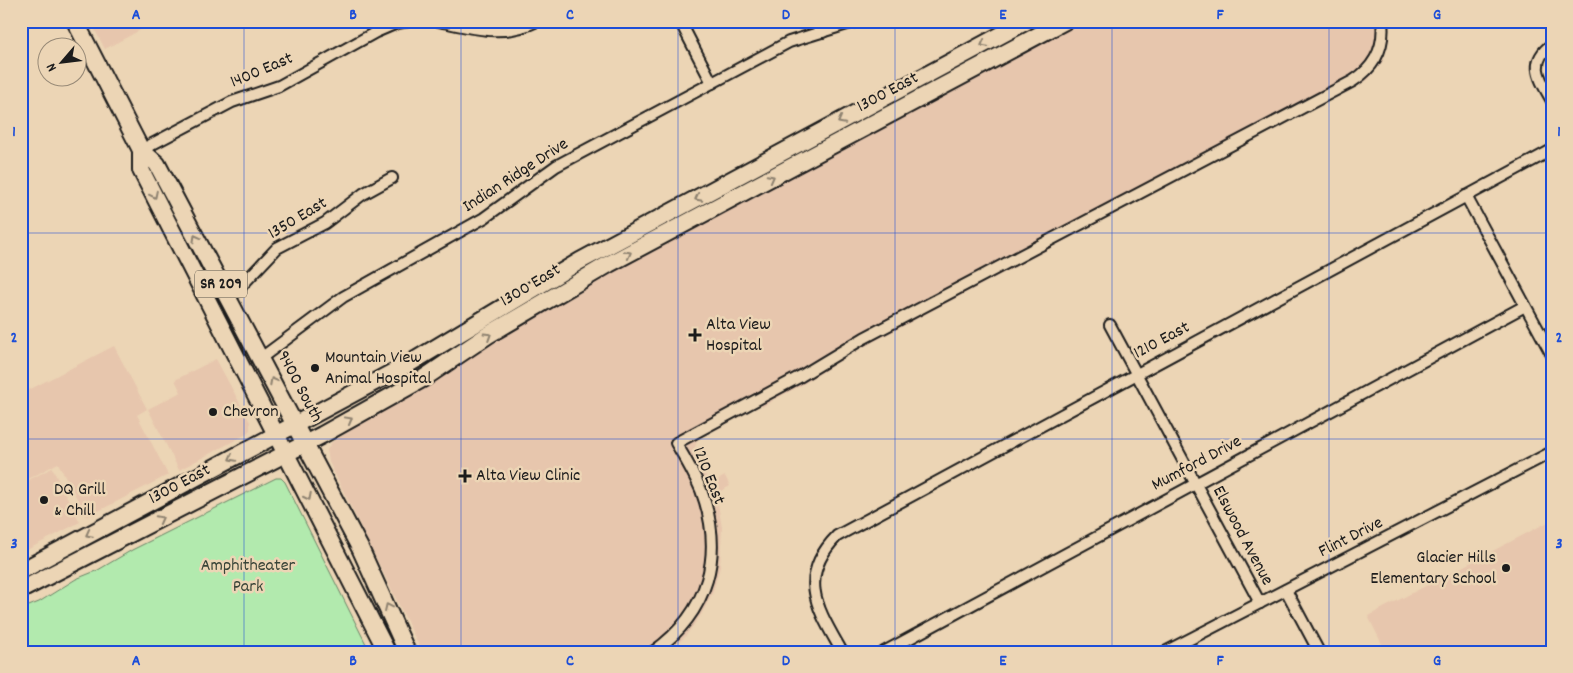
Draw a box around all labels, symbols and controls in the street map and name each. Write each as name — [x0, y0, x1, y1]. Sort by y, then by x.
text: A — [132, 4, 141, 27]
text: B — [349, 4, 357, 27]
text: C — [566, 4, 574, 27]
text: D — [782, 4, 791, 27]
text: E — [999, 4, 1007, 27]
text: F — [1216, 4, 1224, 27]
text: G — [1433, 4, 1441, 27]
north arrow — [38, 38, 88, 88]
one-way arrow — [981, 38, 990, 48]
street label: 1400 East — [227, 46, 298, 95]
text: N — [42, 59, 63, 75]
street label: 1300 East — [853, 66, 924, 120]
one-way arrow — [837, 115, 846, 125]
text: 1 — [12, 121, 16, 144]
text: 1 — [1557, 121, 1561, 144]
street label: Indian Ridge Drive — [458, 132, 574, 220]
one-way arrow — [766, 174, 775, 184]
one-way arrow — [148, 190, 158, 199]
street label: 1350 East — [264, 191, 333, 246]
one-way arrow — [694, 192, 703, 202]
one-way arrow — [192, 234, 202, 243]
one-way arrow — [622, 250, 631, 260]
street label: 1300 East — [496, 258, 566, 314]
road number: SR 209 — [195, 270, 247, 298]
place label: Alta View Hospital — [706, 313, 771, 359]
street label: 1210 East — [1129, 316, 1195, 366]
text: 2 — [11, 327, 18, 350]
text: 2 — [1556, 327, 1563, 350]
marker: Alta View Hospital — [688, 328, 702, 342]
one-way arrow — [482, 333, 491, 342]
place label: Mountain View Animal Hospital — [325, 346, 432, 392]
street label: 9400 South — [270, 347, 328, 427]
marker: Mountain View Animal Hospital — [309, 362, 321, 374]
one-way arrow — [269, 377, 279, 386]
place label: Chevron — [223, 400, 279, 425]
marker: Chevron — [207, 406, 219, 418]
one-way arrow — [343, 416, 352, 426]
street label: Mumford Drive — [1147, 430, 1247, 498]
street label: 1210 East — [685, 443, 731, 509]
one-way arrow — [229, 452, 238, 462]
street label: 1300 East — [145, 458, 216, 512]
place label: Alta View Clinic — [476, 464, 580, 489]
marker: Alta View Clinic — [458, 469, 472, 483]
place label: DQ Grill & Chill — [54, 478, 106, 524]
street label: Elswood Avenue — [1205, 482, 1279, 590]
one-way arrow — [302, 492, 312, 501]
marker: DQ Grill & Chill — [38, 494, 50, 506]
street label: Flint Drive — [1314, 511, 1388, 565]
one-way arrow — [155, 515, 164, 525]
one-way arrow — [85, 528, 94, 538]
text: 3 — [10, 533, 18, 556]
text: 3 — [1555, 533, 1563, 556]
place label: Glacier Hills Elementary School — [1370, 546, 1497, 592]
park label: Amphitheater Park — [201, 554, 296, 600]
marker: Glacier Hills Elementary School — [1500, 562, 1512, 574]
one-way arrow — [383, 603, 394, 612]
text: A — [132, 650, 141, 673]
text: B — [349, 650, 357, 673]
text: C — [566, 650, 574, 673]
text: D — [782, 650, 791, 673]
text: E — [999, 650, 1007, 673]
text: F — [1216, 650, 1224, 673]
text: G — [1433, 650, 1441, 673]

